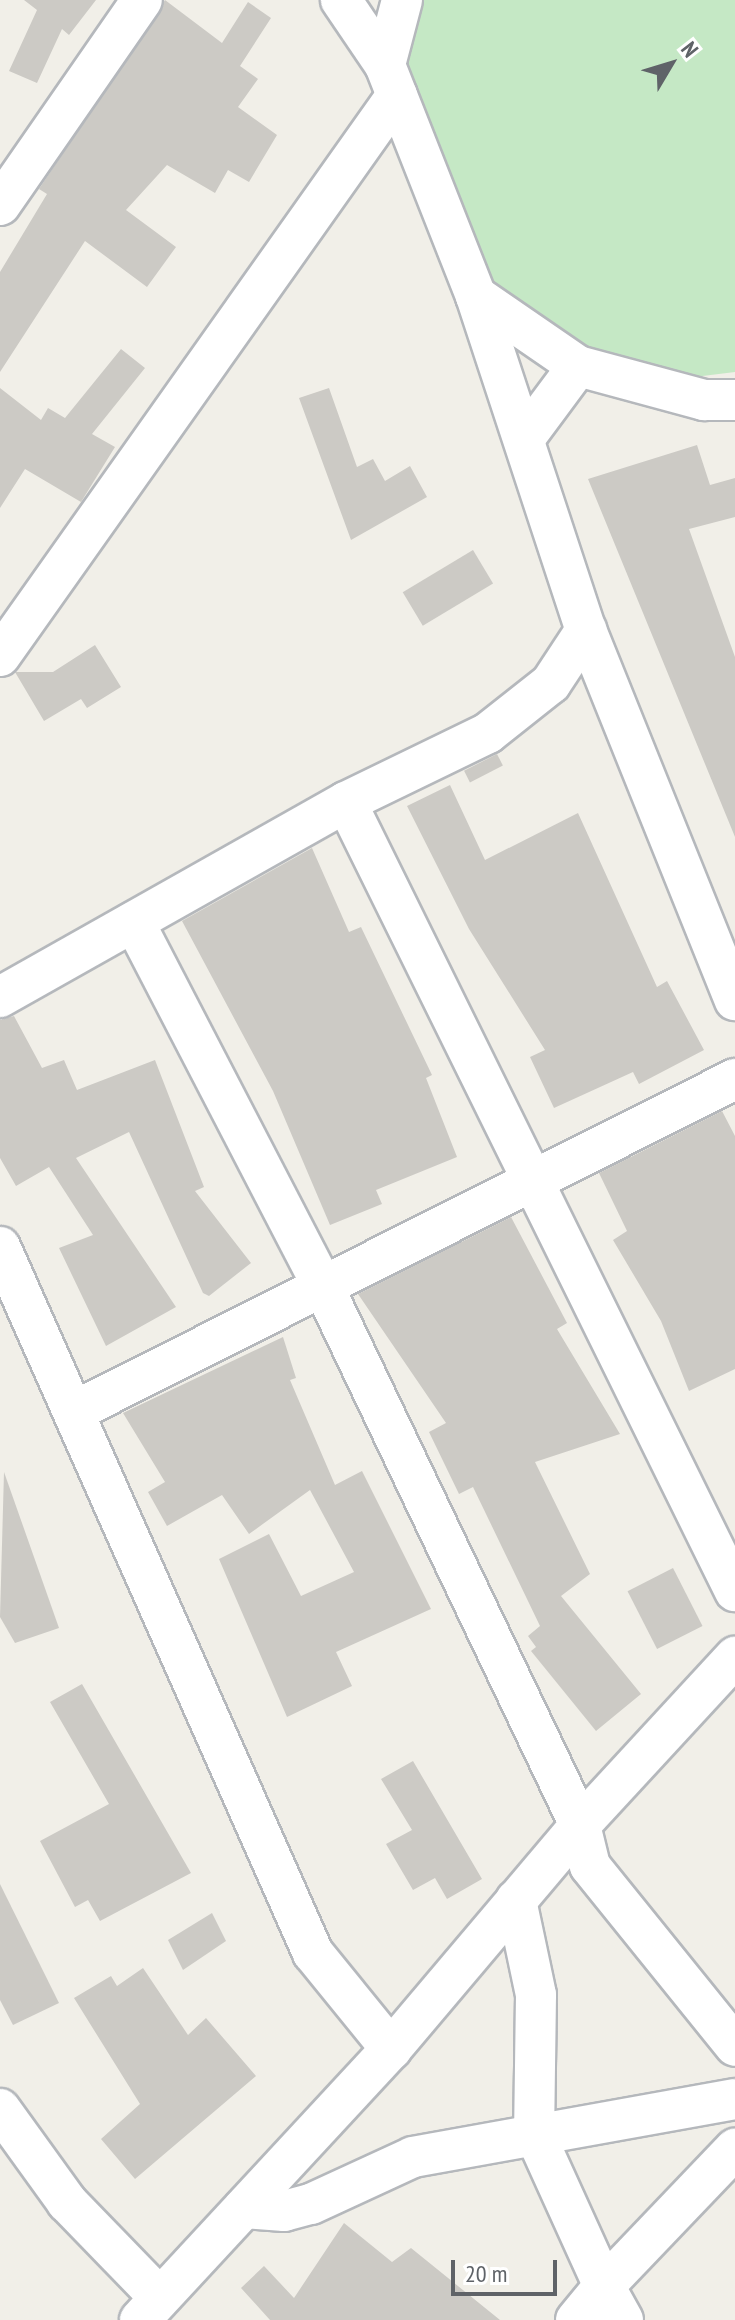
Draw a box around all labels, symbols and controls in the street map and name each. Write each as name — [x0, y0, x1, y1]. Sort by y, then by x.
north arrow — [631, 24, 711, 104]
text: N — [675, 36, 705, 63]
scale bar — [455, 2244, 561, 2294]
text: 20 m — [465, 2258, 507, 2289]

